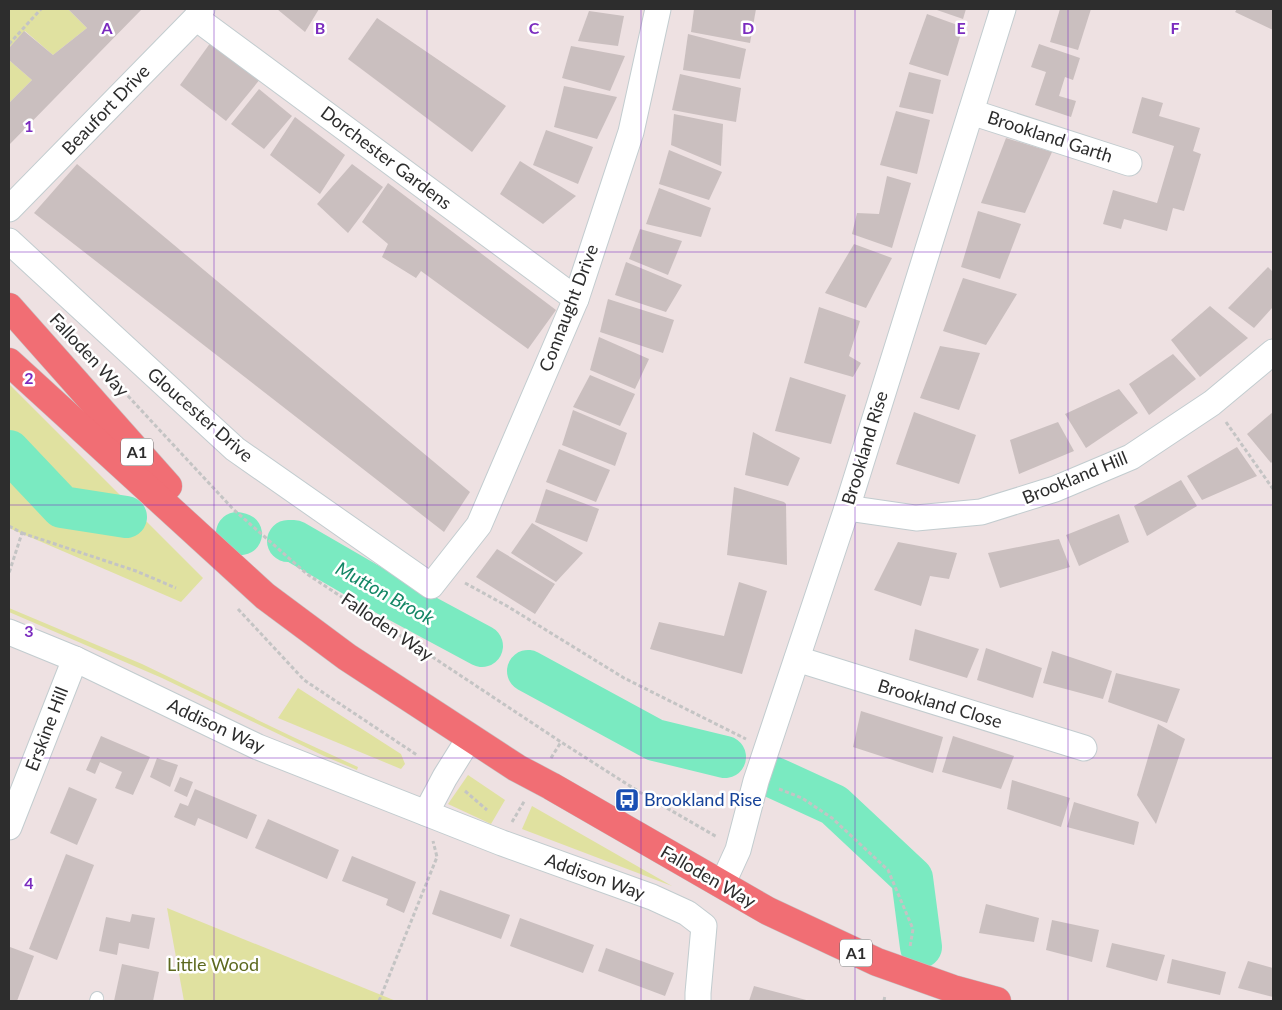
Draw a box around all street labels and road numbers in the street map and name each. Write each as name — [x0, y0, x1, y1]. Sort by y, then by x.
street label: Beaufort Drive — [57, 60, 154, 159]
street label: Dorchester Gardens — [317, 101, 457, 214]
street label: Brookland Garth — [985, 105, 1116, 167]
street label: Connaught Drive — [534, 241, 602, 374]
street label: Falloden Way — [45, 308, 134, 401]
street label: Gloucester Drive — [143, 362, 258, 466]
street label: Brookland Rise — [836, 388, 892, 507]
road number: A1 — [121, 438, 153, 466]
street label: Brookland Hill — [1019, 446, 1130, 508]
street label: Falloden Way — [337, 587, 438, 665]
street label: Brookland Close — [875, 674, 1005, 732]
street label: Erskine Hill — [20, 683, 72, 774]
street label: Addison Way — [164, 693, 269, 757]
street label: Falloden Way — [657, 840, 761, 913]
street label: Addison Way — [542, 848, 649, 905]
road number: A1 — [840, 940, 872, 966]

